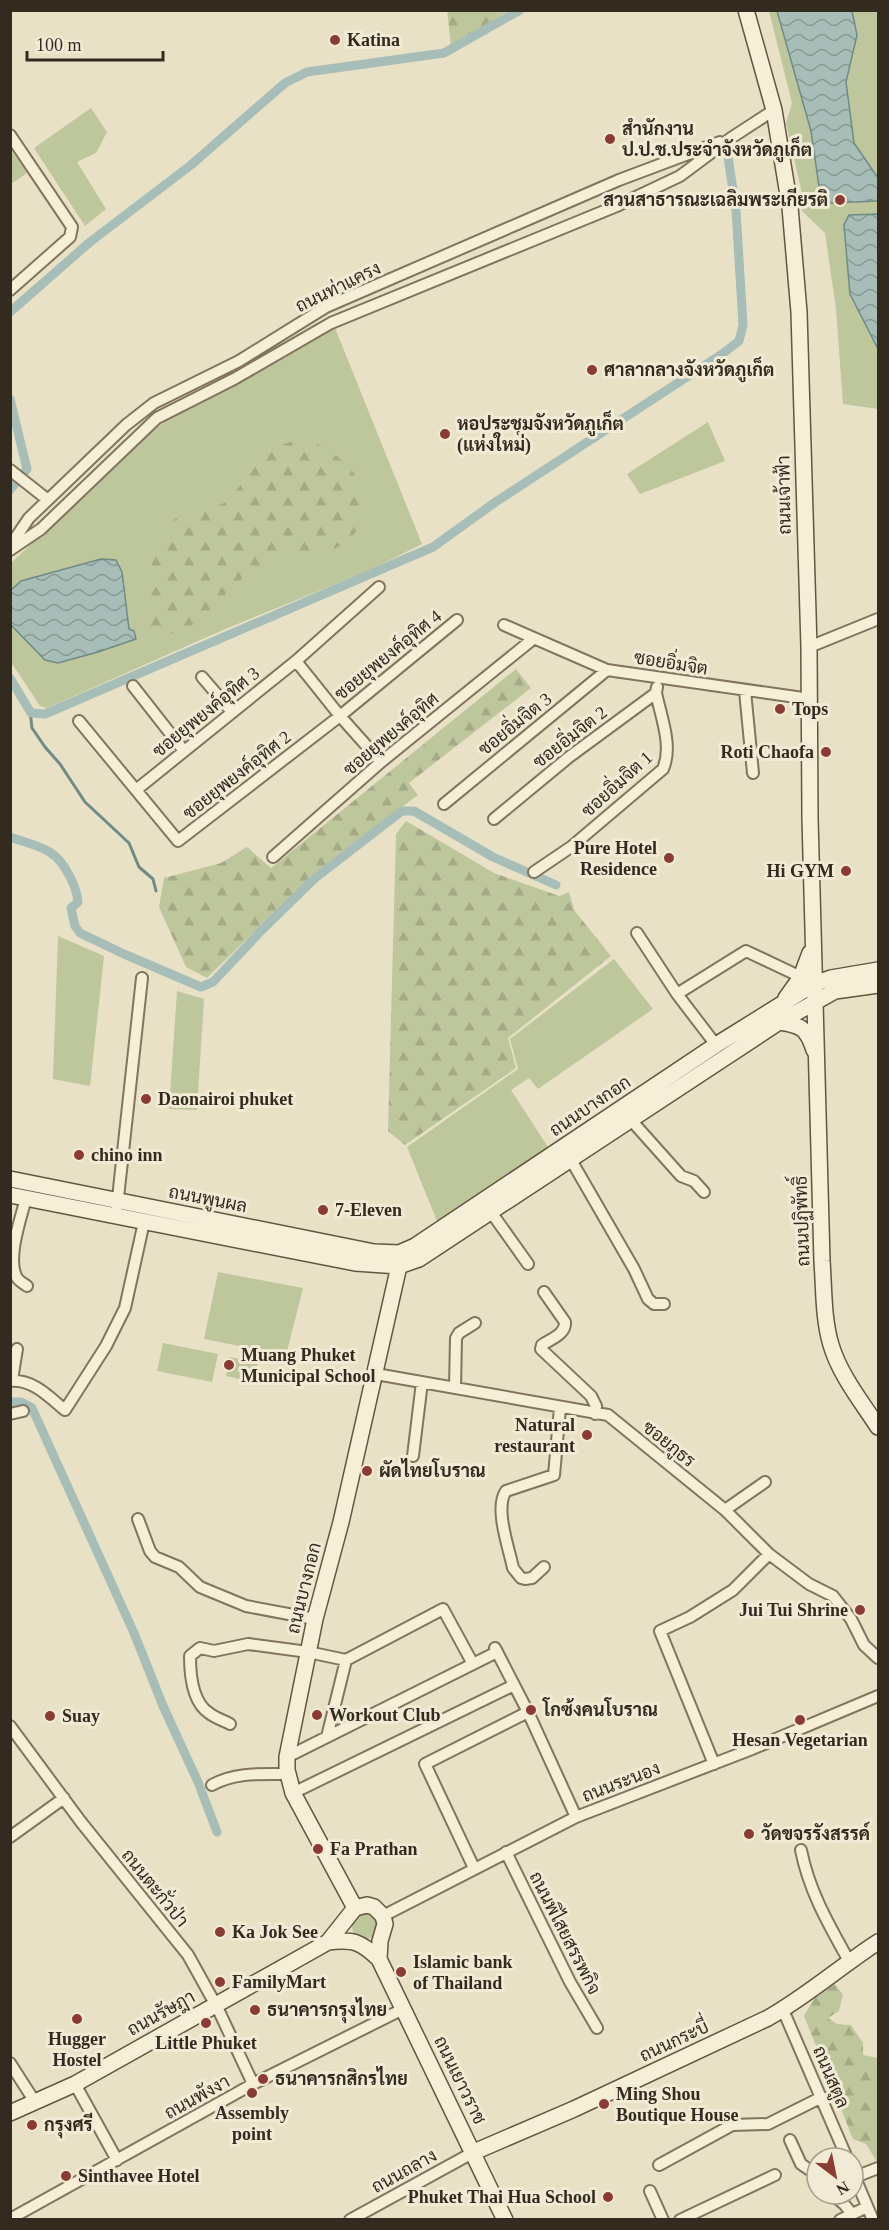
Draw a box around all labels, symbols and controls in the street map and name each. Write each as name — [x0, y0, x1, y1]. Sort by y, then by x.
scale bar — [27, 24, 164, 62]
place label: Katina — [347, 30, 400, 50]
marker: Katina — [328, 33, 342, 47]
text: 100 m — [36, 35, 82, 55]
place label: สำนักงาน ป.ป.ช.ประจำจังหวัดภูเก็ต — [622, 117, 812, 163]
marker: สำนักงาน ป.ป.ช.ประจำจังหวัดภูเก็ต — [603, 132, 617, 146]
place label: สวนสาธารณะเฉลิมพระเกียรติ — [603, 187, 828, 210]
marker: สวนสาธารณะเฉลิมพระเกียรติ — [833, 193, 847, 207]
street label: ถนนท่าแครง — [291, 256, 384, 316]
place label: ศาลากลางจังหวัดภูเก็ต — [604, 356, 774, 383]
marker: ศาลากลางจังหวัดภูเก็ต — [585, 363, 599, 377]
place label: หอประชุมจังหวัดภูเก็ต (แห่งใหม่) — [457, 410, 624, 456]
marker: หอประชุมจังหวัดภูเก็ต (แห่งใหม่) — [438, 427, 452, 441]
street label: ถนนเจ้าฟ้า — [771, 455, 795, 535]
street label: ซอยยุพยงค์อุทิศ 4 — [329, 604, 447, 706]
street label: ซอยอิ่มจิต — [633, 642, 710, 679]
street label: ซอยยุพยงค์อุทิศ 3 — [147, 661, 265, 763]
street label: ซอยอิ่มจิต 3 — [471, 685, 555, 759]
street label: ซอยยุพยงค์อุทิศ — [338, 686, 444, 781]
street label: ซอยอิ่มจิต 2 — [526, 698, 611, 772]
place label: Tops — [792, 699, 828, 719]
marker: Tops — [773, 702, 787, 716]
street label: ซอยยุพยงค์อุทิศ 2 — [177, 724, 296, 825]
place label: Roti Chaofa — [721, 742, 814, 762]
street label: ซอยอิ่มจิต 1 — [574, 743, 656, 821]
marker: Roti Chaofa — [819, 745, 833, 759]
place label: Pure Hotel Residence — [574, 838, 657, 879]
marker: Pure Hotel Residence — [662, 851, 676, 865]
place label: Hi GYM — [767, 861, 834, 881]
marker: Hi GYM — [839, 864, 853, 878]
street label: ถนนบางกอก — [546, 1072, 634, 1140]
place label: Daonairoi phuket — [158, 1089, 293, 1109]
marker: Daonairoi phuket — [139, 1092, 153, 1106]
place label: chino inn — [91, 1145, 163, 1165]
marker: chino inn — [72, 1148, 86, 1162]
street label: ถนนปฏิพัทธิ์ — [784, 1175, 816, 1267]
street label: ถนนพูนผล — [167, 1182, 249, 1219]
place label: 7-Eleven — [335, 1200, 402, 1220]
marker: 7-Eleven — [316, 1203, 330, 1217]
place label: Muang Phuket Municipal School — [241, 1345, 376, 1386]
marker: Muang Phuket Municipal School — [222, 1358, 236, 1372]
place label: Natural restaurant — [494, 1415, 575, 1456]
street label: ซอยภูธร — [637, 1417, 699, 1474]
marker: Natural restaurant — [580, 1428, 594, 1442]
place label: ผัดไทยโบราณ — [379, 1458, 486, 1481]
marker: ผัดไทยโบราณ — [360, 1464, 374, 1478]
street label: ถนนบางกอก — [283, 1540, 325, 1636]
place label: Jui Tui Shrine — [739, 1600, 848, 1620]
marker: Jui Tui Shrine — [853, 1603, 867, 1617]
place label: โกซ้งคนโบราณ — [542, 1697, 658, 1720]
marker: โกซ้งคนโบราณ — [524, 1703, 538, 1717]
place label: Workout Club — [329, 1705, 441, 1725]
place label: Suay — [62, 1706, 100, 1726]
marker: Workout Club — [310, 1708, 324, 1722]
marker: Suay — [43, 1709, 57, 1723]
marker: Hesan Vegetarian — [793, 1713, 807, 1727]
place label: Hesan Vegetarian — [732, 1730, 868, 1750]
street label: ถนนระนอง — [579, 1758, 663, 1806]
place label: วัดขจรรังสรรค์ — [761, 1821, 871, 1844]
marker: วัดขจรรังสรรค์ — [742, 1827, 756, 1841]
place label: Fa Prathan — [330, 1839, 418, 1859]
street label: ถนนตะกั่วป่า — [118, 1842, 197, 1931]
marker: Fa Prathan — [311, 1842, 325, 1856]
street label: ถนนพิไสยสรรพกิจ — [525, 1867, 607, 1998]
place label: Ka Jok See — [232, 1922, 318, 1942]
marker: Ka Jok See — [213, 1925, 227, 1939]
place label: Islamic bank of Thailand — [413, 1952, 513, 1993]
marker: Islamic bank of Thailand — [394, 1965, 408, 1979]
place label: FamilyMart — [232, 1972, 326, 1992]
marker: FamilyMart — [213, 1975, 227, 1989]
street label: ถนนรัษฎา — [123, 1985, 199, 2041]
place label: ธนาคารกรุงไทย — [267, 1997, 387, 2024]
marker: ธนาคารกรุงไทย — [248, 2003, 262, 2017]
street label: ถนนกระบี่ — [634, 2011, 712, 2066]
marker: Hugger Hostel — [70, 2012, 84, 2026]
marker: Little Phuket — [199, 2016, 213, 2030]
place label: Hugger Hostel — [48, 2029, 106, 2070]
place label: Little Phuket — [155, 2033, 257, 2053]
street label: ถนนเยาวราช — [430, 2033, 490, 2127]
street label: ถนนสตูล — [806, 2043, 853, 2112]
place label: ธนาคารกสิกรไทย — [275, 2066, 408, 2089]
street label: ถนนพังงา — [160, 2070, 233, 2123]
marker: ธนาคารกสิกรไทย — [256, 2072, 270, 2086]
place label: Ming Shou Boutique House — [616, 2084, 739, 2125]
marker: Assembly point — [245, 2086, 259, 2100]
marker: Ming Shou Boutique House — [597, 2097, 611, 2111]
place label: Assembly point — [215, 2103, 289, 2144]
place label: กรุงศรี — [44, 2112, 93, 2139]
marker: กรุงศรี — [25, 2118, 39, 2132]
street label: ถนนถลาง — [368, 2145, 440, 2197]
north arrow — [805, 2146, 865, 2206]
place label: Sinthavee Hotel — [78, 2166, 200, 2186]
marker: Sinthavee Hotel — [59, 2169, 73, 2183]
text: N — [833, 2178, 852, 2199]
place label: Phuket Thai Hua School — [408, 2187, 596, 2207]
marker: Phuket Thai Hua School — [601, 2190, 615, 2204]

